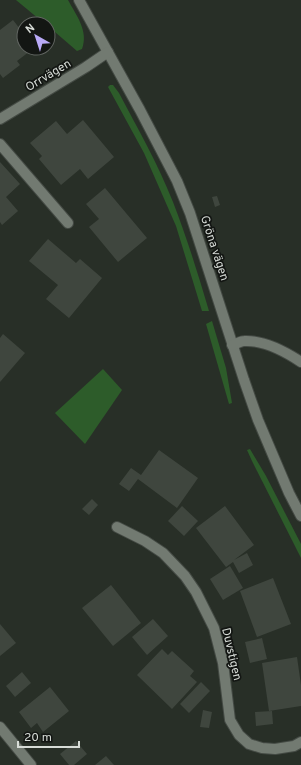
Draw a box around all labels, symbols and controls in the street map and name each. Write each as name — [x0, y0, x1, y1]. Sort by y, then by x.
north arrow — [16, 16, 56, 56]
text: N — [23, 21, 38, 37]
street label: Orrvägen — [23, 56, 74, 96]
street label: Gröna vägen — [196, 214, 232, 283]
street label: Duvstigen — [217, 626, 245, 682]
scale bar — [18, 723, 79, 749]
text: 20 m — [24, 730, 52, 746]

